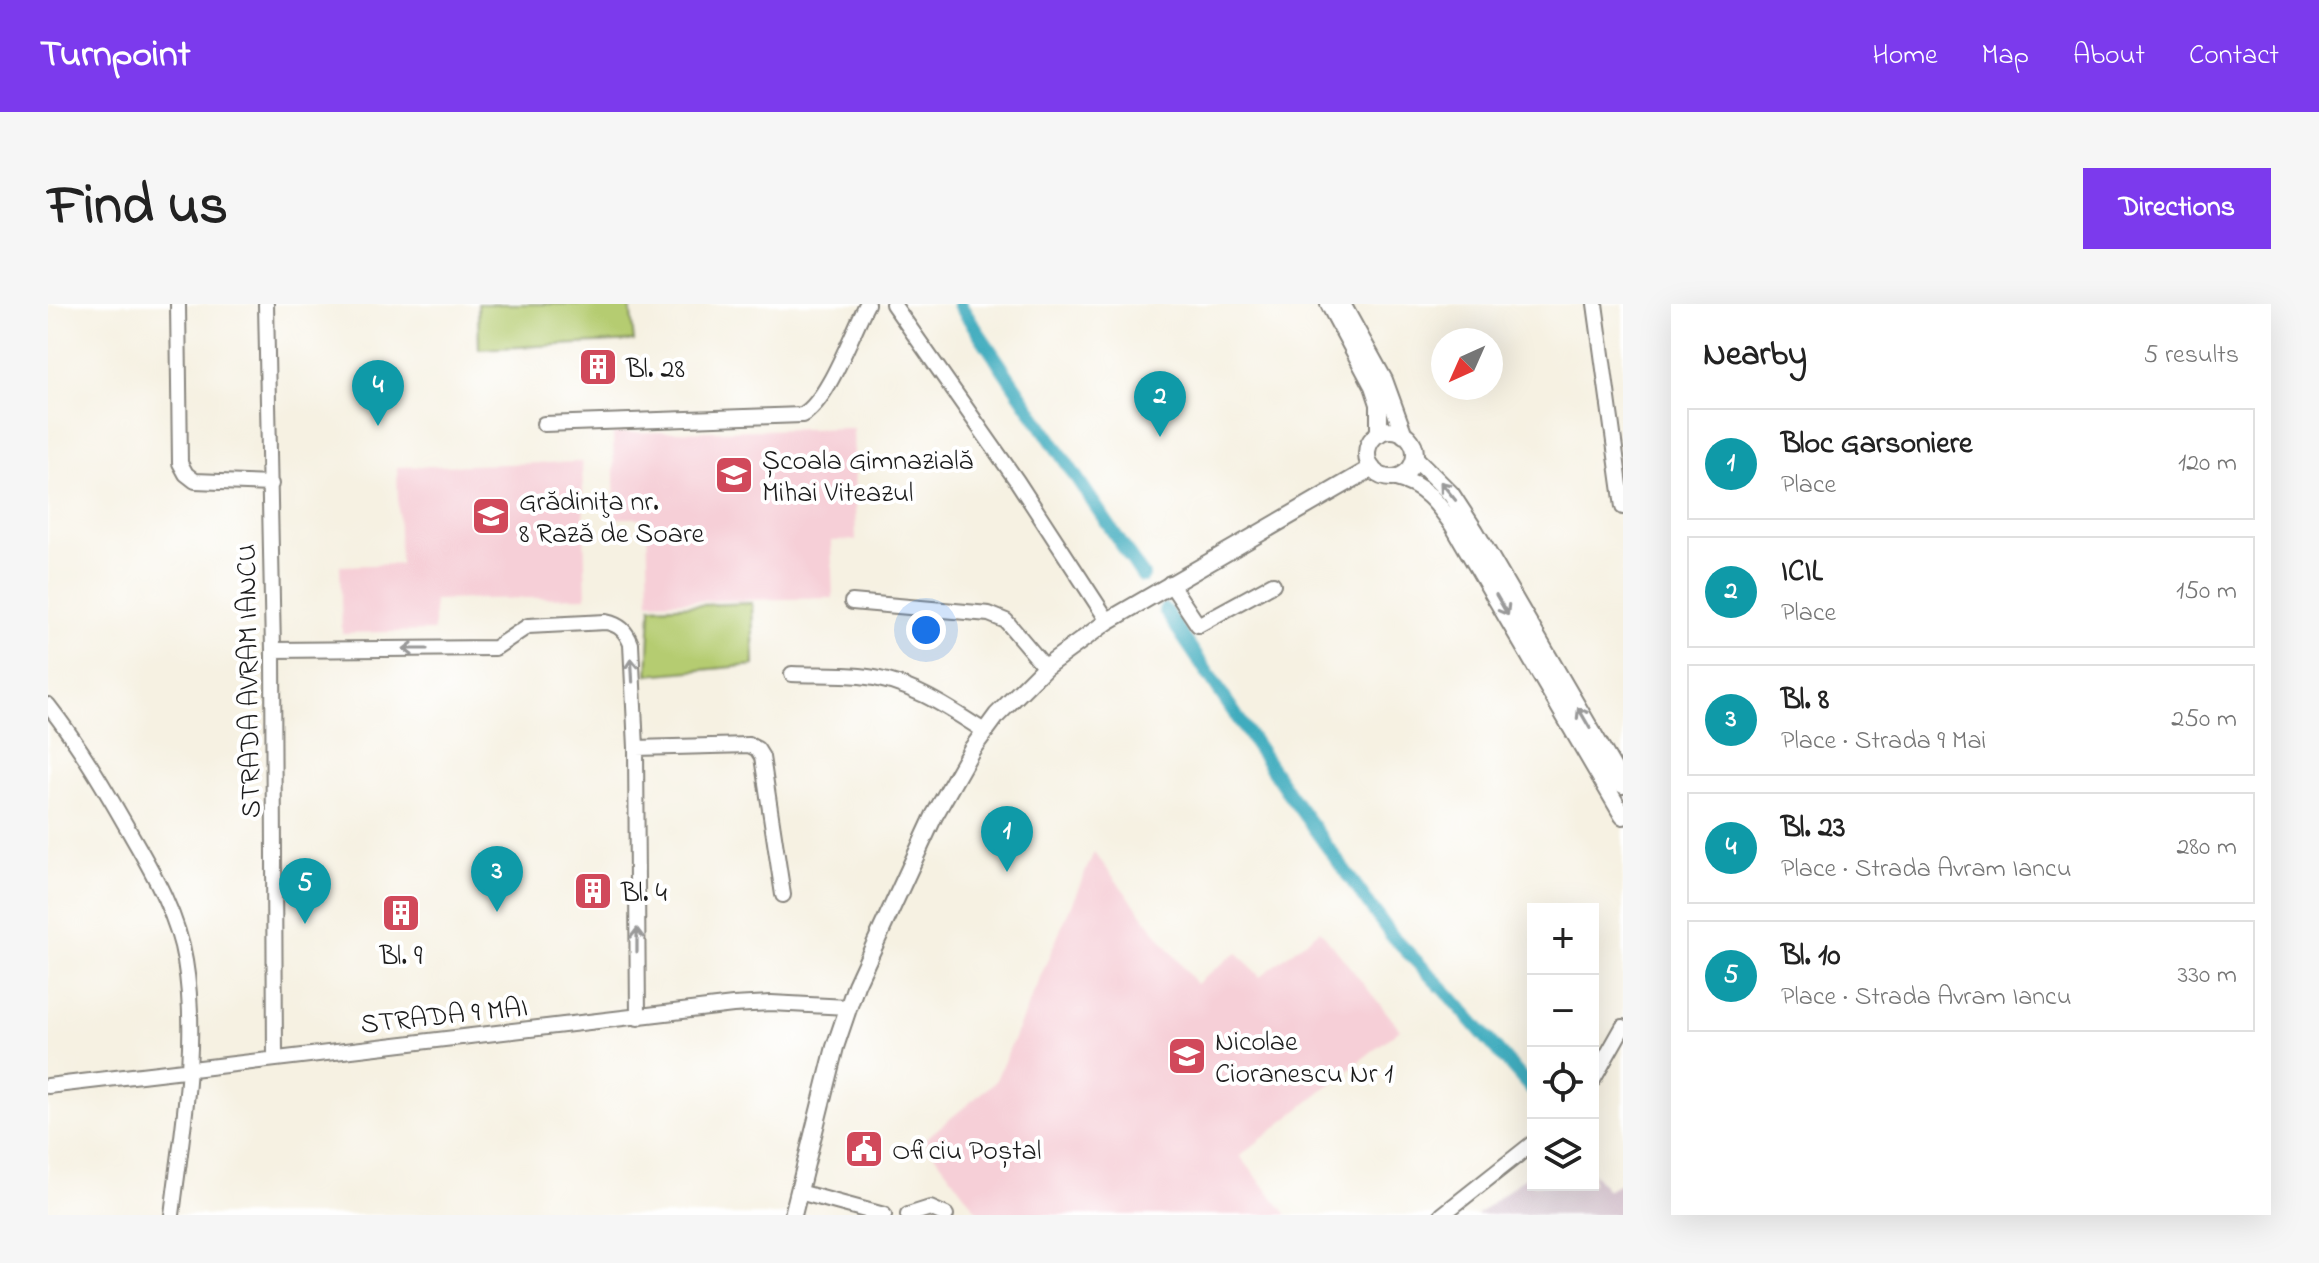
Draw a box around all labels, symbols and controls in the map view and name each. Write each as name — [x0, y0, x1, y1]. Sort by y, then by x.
text: Turnpoint — [40, 28, 190, 84]
text: Home — [1872, 36, 1938, 77]
text: Map — [1982, 36, 2029, 77]
text: About — [2073, 36, 2145, 77]
text: Contact — [2189, 36, 2279, 77]
text: Find us — [48, 168, 228, 249]
button: Directions — [2083, 168, 2271, 249]
north arrow — [1431, 328, 1503, 400]
text: Nearby — [1703, 331, 1807, 381]
text: 5 results — [2144, 337, 2239, 375]
building icon: Bl. 28 — [577, 346, 619, 388]
place label: Bl. 28 — [625, 350, 685, 391]
pin: 4 — [352, 360, 404, 426]
pin: 2 — [1134, 371, 1186, 437]
text: Bloc Garsoniere — [1781, 423, 1972, 467]
place label: Școala Gimnazială Mihai Viteazul — [762, 442, 973, 515]
text: 1 — [1727, 445, 1735, 483]
text: 120 m — [2178, 445, 2237, 483]
school or university icon: Școala Gimnazială Mihai Viteazul — [713, 454, 755, 496]
text: Place — [1781, 467, 1836, 505]
one-way arrow — [1439, 482, 1457, 502]
place label: Grădiniţa nr. 8 Rază de Soare — [519, 483, 705, 556]
school or university icon: Grădiniţa nr. 8 Rază de Soare — [470, 495, 512, 537]
street label: STRADA AVRAM IANCU — [228, 543, 273, 819]
text: ICIL — [1781, 551, 1823, 595]
text: 2 — [1725, 573, 1737, 611]
text: 150 m — [2176, 573, 2237, 611]
one-way arrow — [1495, 593, 1510, 617]
text: Place — [1781, 595, 1836, 633]
your location — [906, 610, 946, 650]
one-way arrow — [402, 641, 429, 657]
one-way arrow — [624, 657, 639, 684]
text: Bl. 8 — [1781, 679, 1829, 723]
text: 3 — [1726, 701, 1736, 739]
text: 250 m — [2171, 701, 2237, 739]
one-way arrow — [1576, 707, 1592, 730]
text: Place · Strada 9 Mai — [1781, 723, 1986, 761]
pin: 1 — [981, 806, 1033, 872]
text: Bl. 23 — [1781, 807, 1845, 851]
text: 4 — [1726, 829, 1736, 867]
text: 280 m — [2176, 829, 2237, 867]
pin: 3 — [471, 846, 523, 912]
text: Place · Strada Avram Iancu — [1781, 851, 2071, 889]
pin: 5 — [279, 858, 331, 924]
building icon: Bl. 4 — [572, 870, 614, 912]
place label: Bl. 4 — [620, 874, 668, 915]
building icon: Bl. 9 — [380, 892, 422, 934]
map controls — [1527, 903, 1599, 1191]
button: + — [1527, 903, 1599, 975]
one-way arrow — [630, 927, 645, 954]
text: Bl. 10 — [1781, 935, 1841, 979]
place label: Bl. 9 — [378, 937, 423, 978]
text: 5 — [1724, 957, 1738, 995]
text: 330 m — [2178, 957, 2237, 995]
button: − — [1527, 975, 1599, 1047]
text: Place · Strada Avram Iancu — [1781, 979, 2071, 1017]
street label: STRADA 9 MAI — [359, 988, 530, 1047]
place label: Nicolae Cioranescu Nr 1 — [1215, 1023, 1393, 1096]
school or university icon: Nicolae Cioranescu Nr 1 — [1166, 1035, 1208, 1077]
button: locate — [1527, 1047, 1599, 1119]
button: layers — [1527, 1119, 1599, 1191]
public building icon: Oficiu Poștal — [843, 1128, 885, 1170]
place label: Oficiu Poștal — [892, 1132, 1041, 1173]

